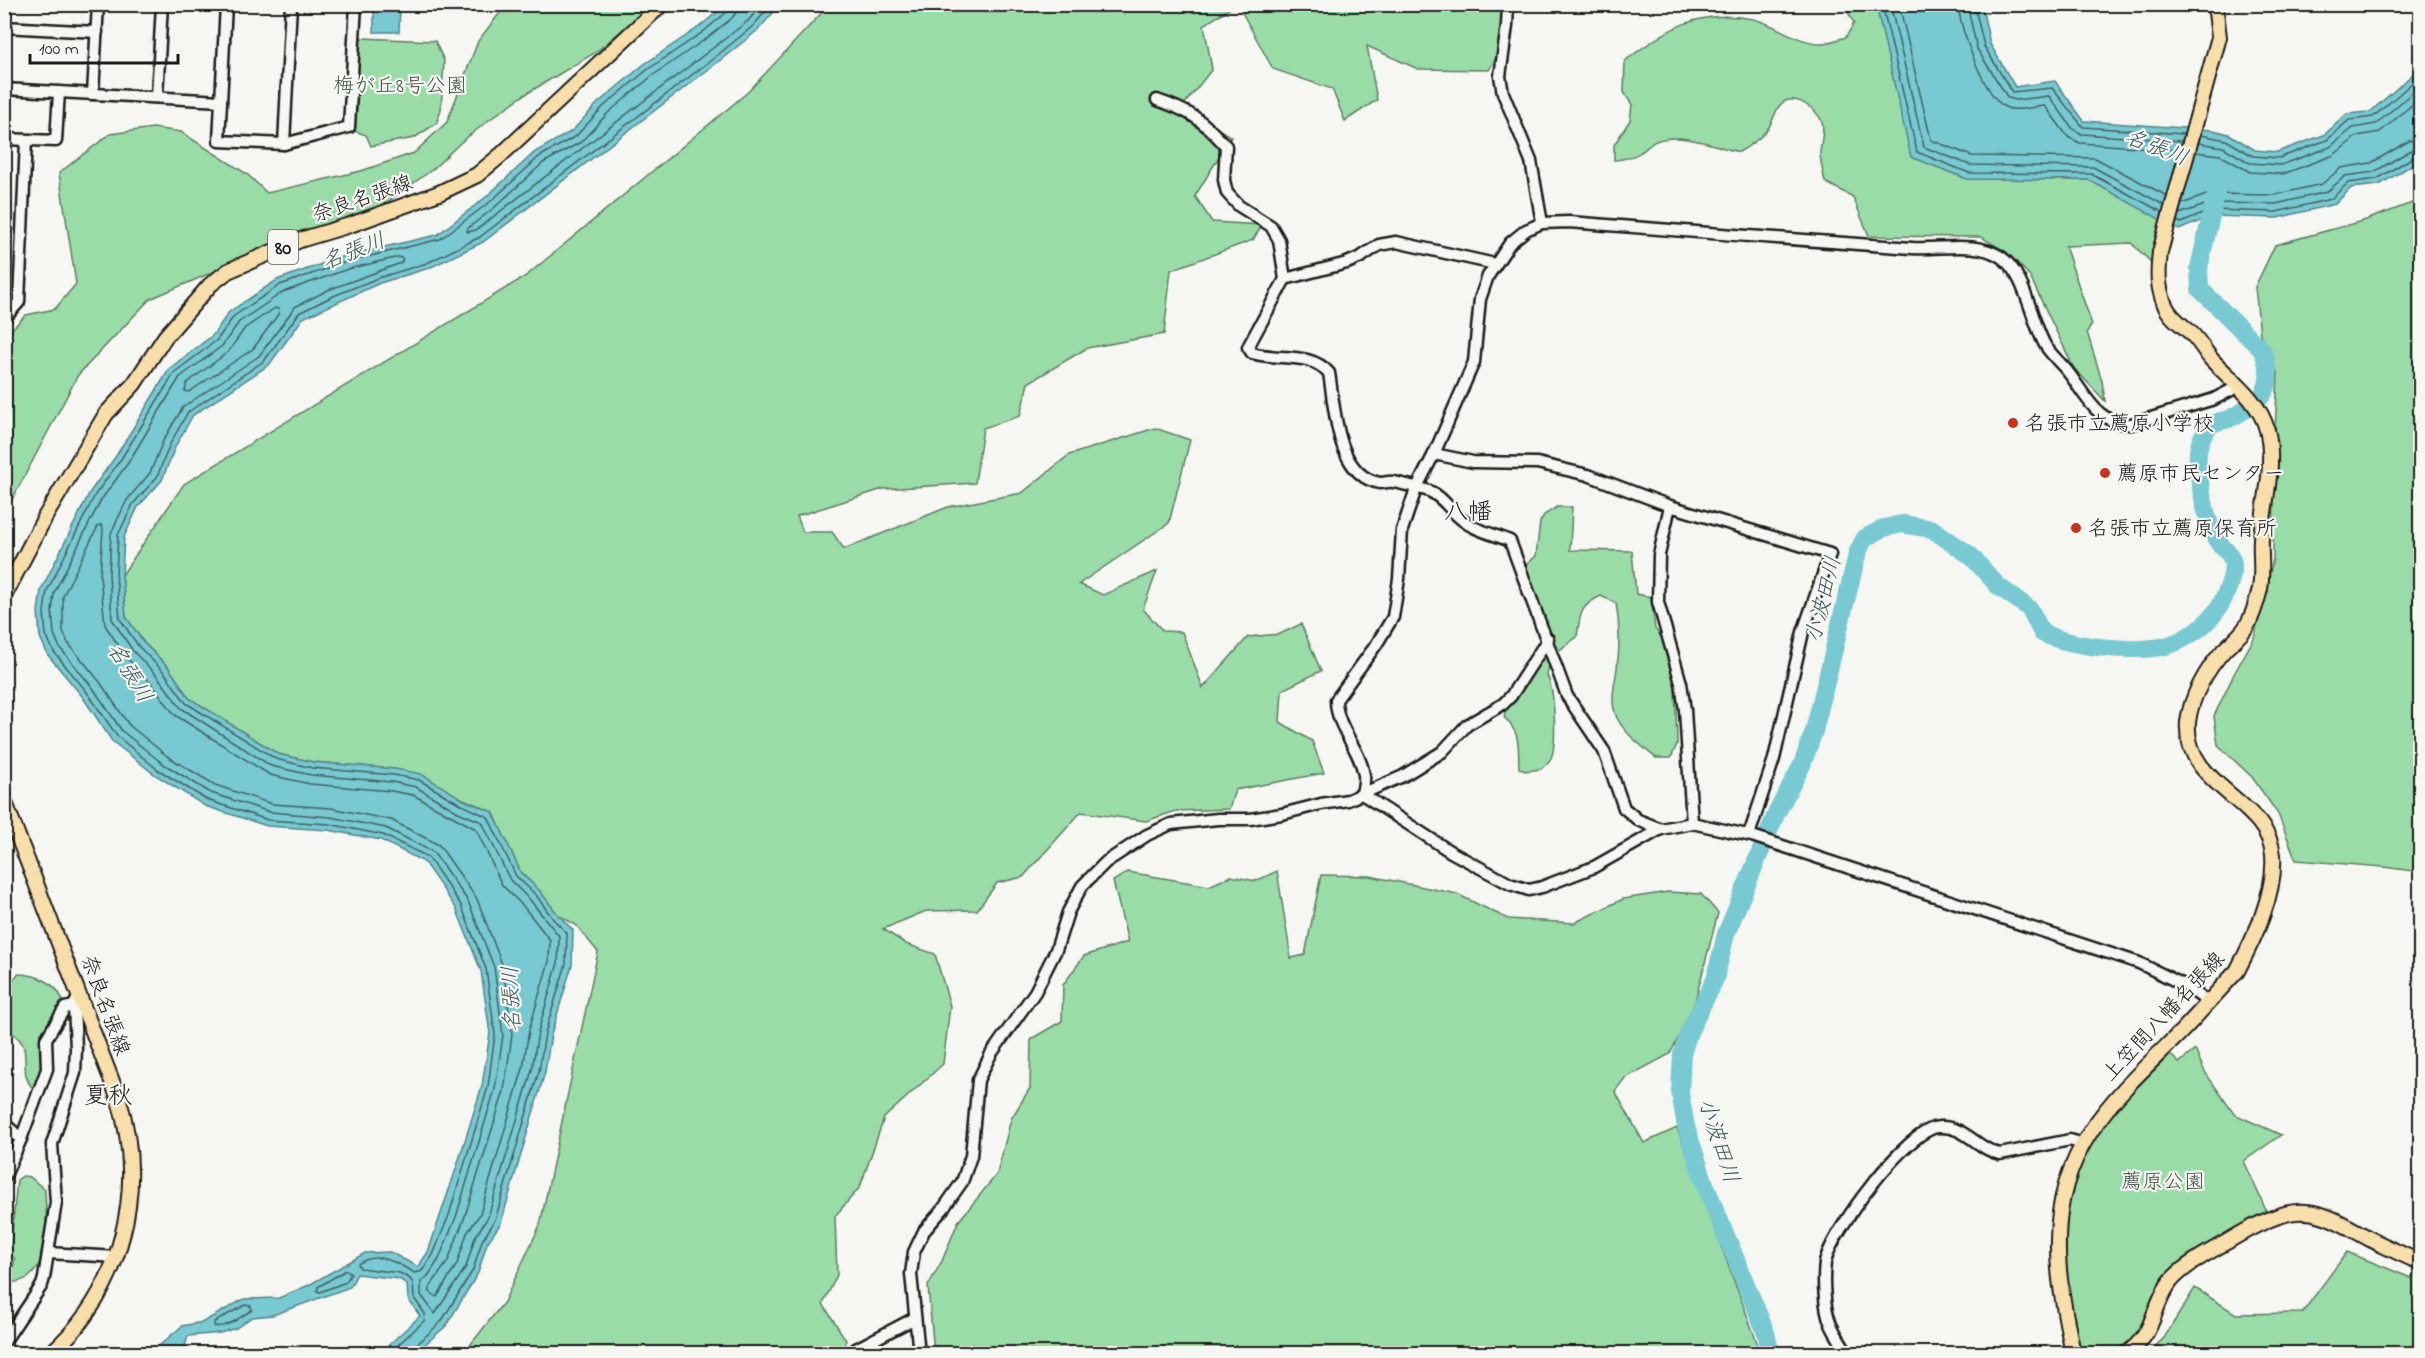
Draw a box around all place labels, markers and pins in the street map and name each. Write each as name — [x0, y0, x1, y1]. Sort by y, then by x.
place label: 名張市立薦原小学校 — [2025, 410, 2214, 440]
marker: 名張市立薦原小学校 — [2006, 416, 2020, 430]
place label: 薦原市民センター — [2117, 460, 2284, 490]
marker: 薦原市民センター — [2098, 466, 2112, 480]
place label: 名張市立薦原保育所 — [2088, 515, 2277, 545]
marker: 名張市立薦原保育所 — [2069, 521, 2083, 535]

